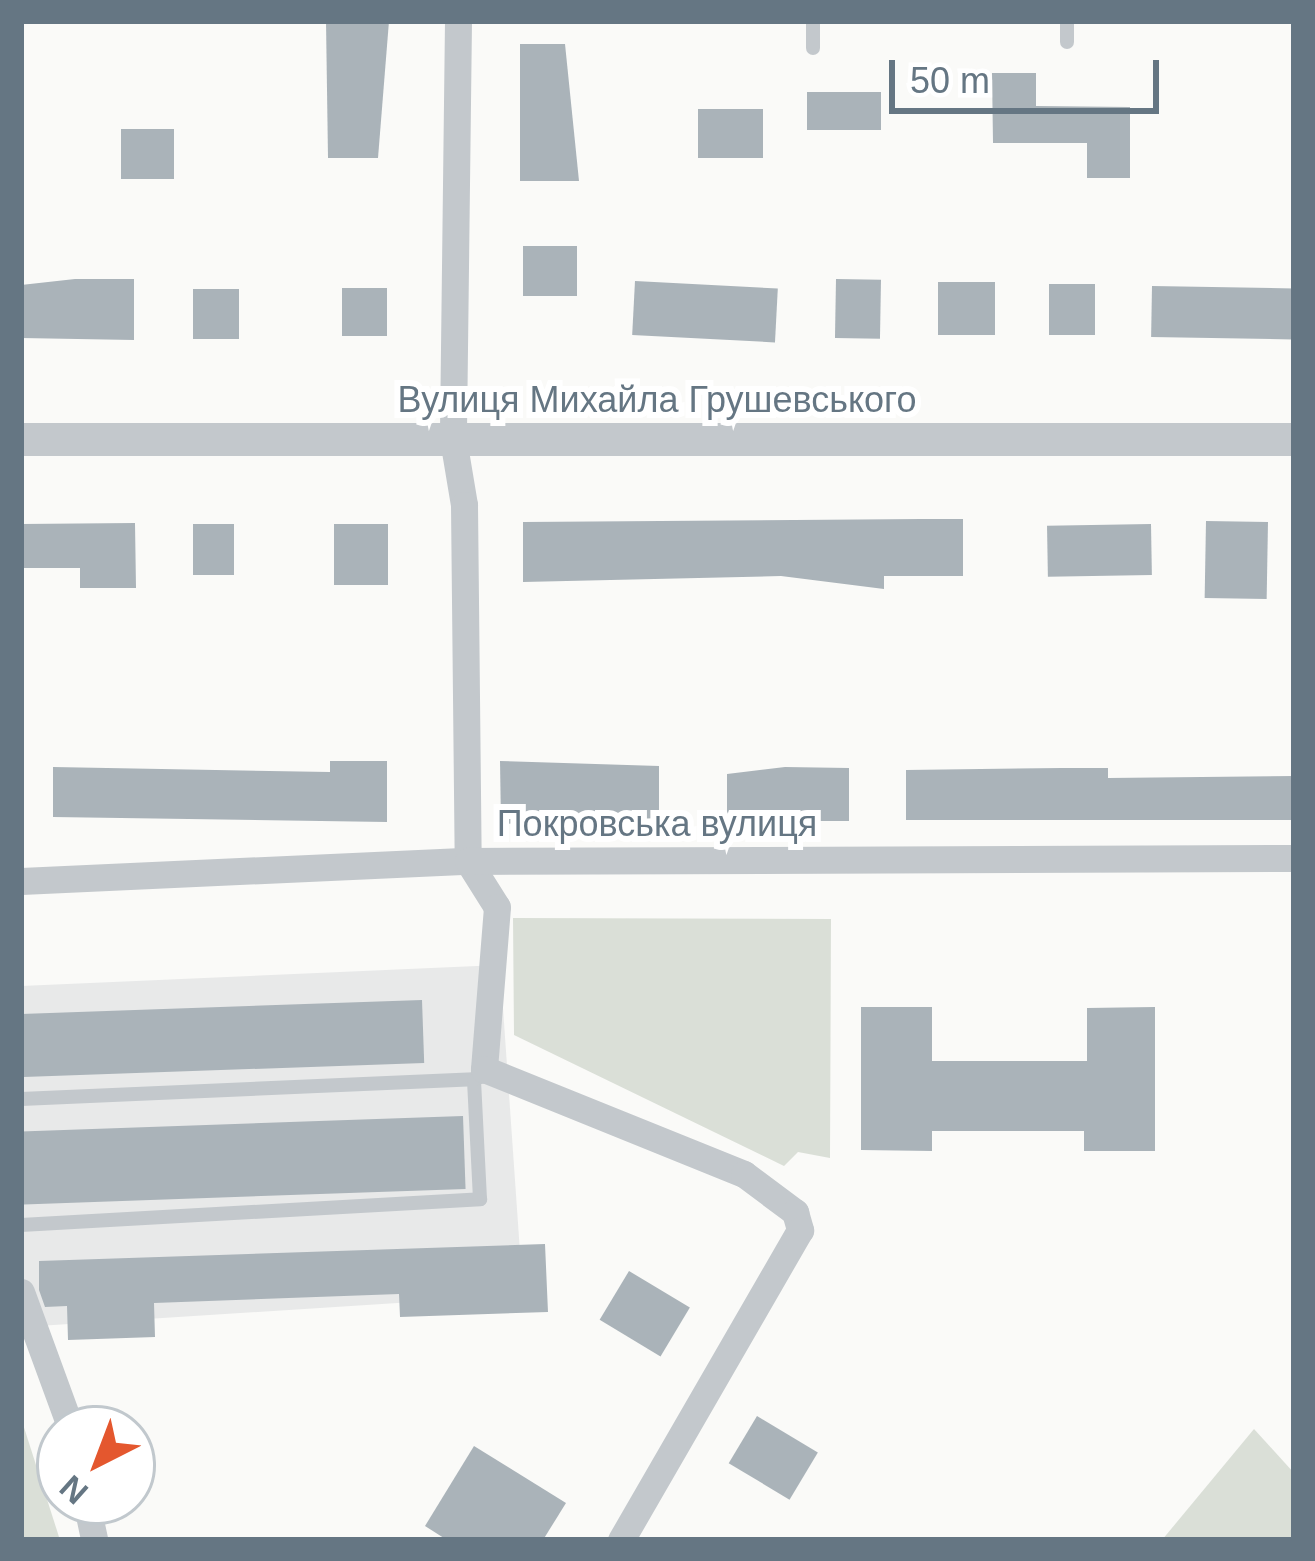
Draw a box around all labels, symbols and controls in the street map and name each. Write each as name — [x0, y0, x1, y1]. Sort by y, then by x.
scale bar — [895, 36, 1165, 110]
text: 50 m — [910, 60, 990, 101]
street label: Вулиця Михайла Грушевського — [398, 378, 916, 422]
street label: Покровська вулиця — [497, 802, 817, 846]
north arrow — [36, 1405, 156, 1525]
text: N — [52, 1468, 95, 1512]

